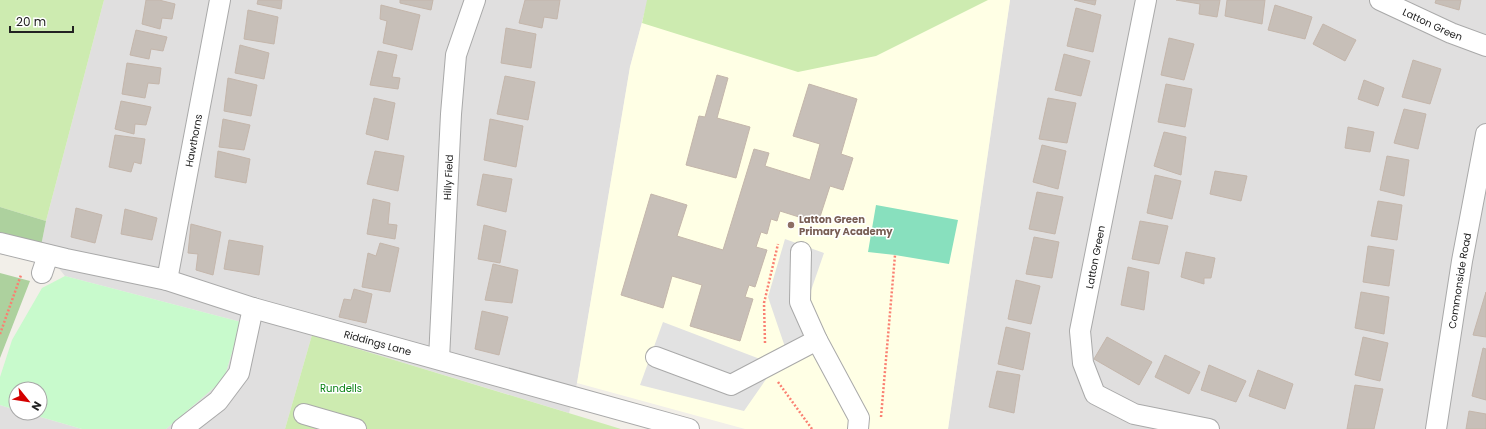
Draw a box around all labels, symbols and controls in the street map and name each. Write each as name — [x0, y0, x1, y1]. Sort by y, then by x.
street label: Latton Green — [1400, 5, 1464, 45]
scale bar — [10, 8, 73, 34]
text: 20 m — [16, 13, 46, 30]
street label: Hawthorns — [182, 113, 206, 168]
street label: Hilly Field — [440, 154, 457, 200]
place label: Latton Green Primary Academy — [799, 212, 893, 239]
marker: Latton Green Primary Academy — [786, 220, 796, 230]
street label: Latton Green — [1082, 224, 1109, 290]
street label: Commonside Road — [1445, 232, 1475, 330]
street label: Riddings Lane — [342, 327, 413, 360]
north arrow — [8, 381, 48, 421]
park label: Rundells — [320, 381, 362, 396]
text: N — [28, 398, 46, 414]

